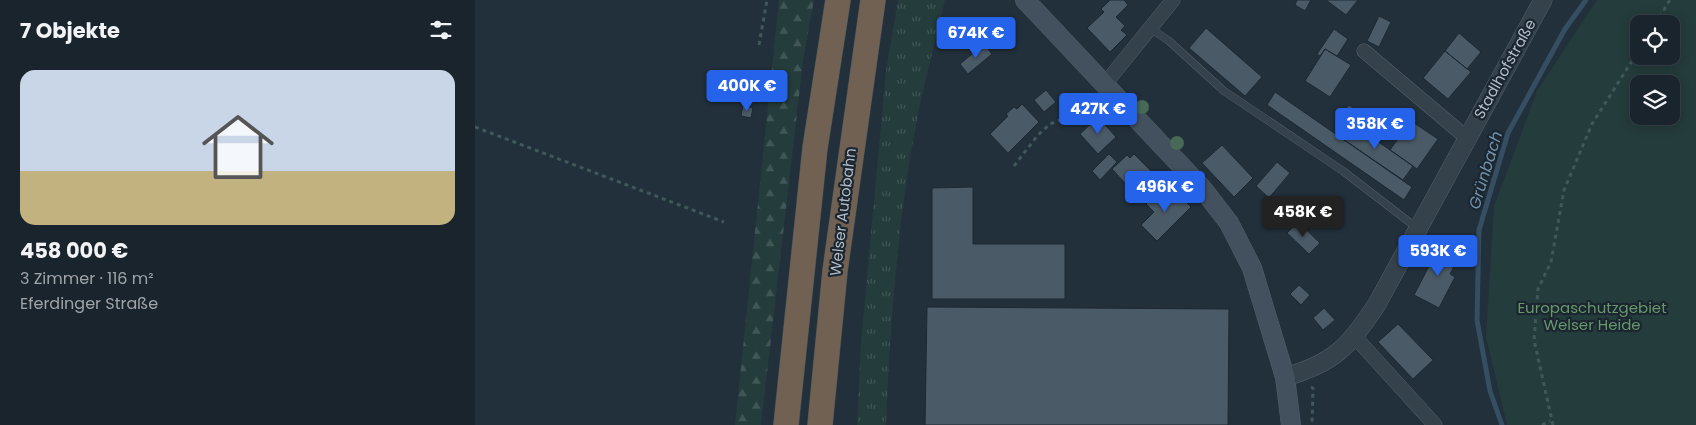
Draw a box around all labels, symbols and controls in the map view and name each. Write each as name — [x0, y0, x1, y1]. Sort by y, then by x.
street label: Stadlhofstraße — [1468, 15, 1541, 122]
map controls — [1630, 15, 1680, 125]
button: locate — [1630, 15, 1680, 65]
text: 7 Objekte — [20, 16, 120, 45]
icon: filters — [427, 16, 455, 44]
pin: 674K € — [935, 17, 1017, 59]
text: 674K € — [948, 21, 1004, 44]
pin: 400K € — [706, 70, 788, 112]
text: 400K € — [718, 74, 776, 97]
button: layers — [1630, 75, 1680, 125]
pin: 427K € — [1057, 92, 1139, 135]
text: 427K € — [1070, 97, 1126, 120]
icon: home — [193, 102, 283, 192]
pin: 358K € — [1334, 108, 1416, 150]
text: 358K € — [1346, 112, 1404, 135]
water label: Grünbach — [1463, 128, 1508, 212]
street label: Welser Autobahn — [824, 147, 861, 277]
pin: 496K € — [1124, 170, 1206, 213]
text: 496K € — [1136, 175, 1194, 198]
pin: 458K € — [1262, 196, 1344, 238]
text: 458K € — [1274, 200, 1332, 223]
pin: 593K € — [1397, 234, 1479, 277]
text: 458 000 € — [20, 236, 128, 265]
text: 593K € — [1409, 239, 1467, 262]
text: 3 Zimmer · 116 m² — [20, 267, 154, 290]
text: Eferdinger Straße — [20, 292, 158, 315]
park label: Europaschutzgebiet Welser Heide — [1517, 297, 1667, 335]

